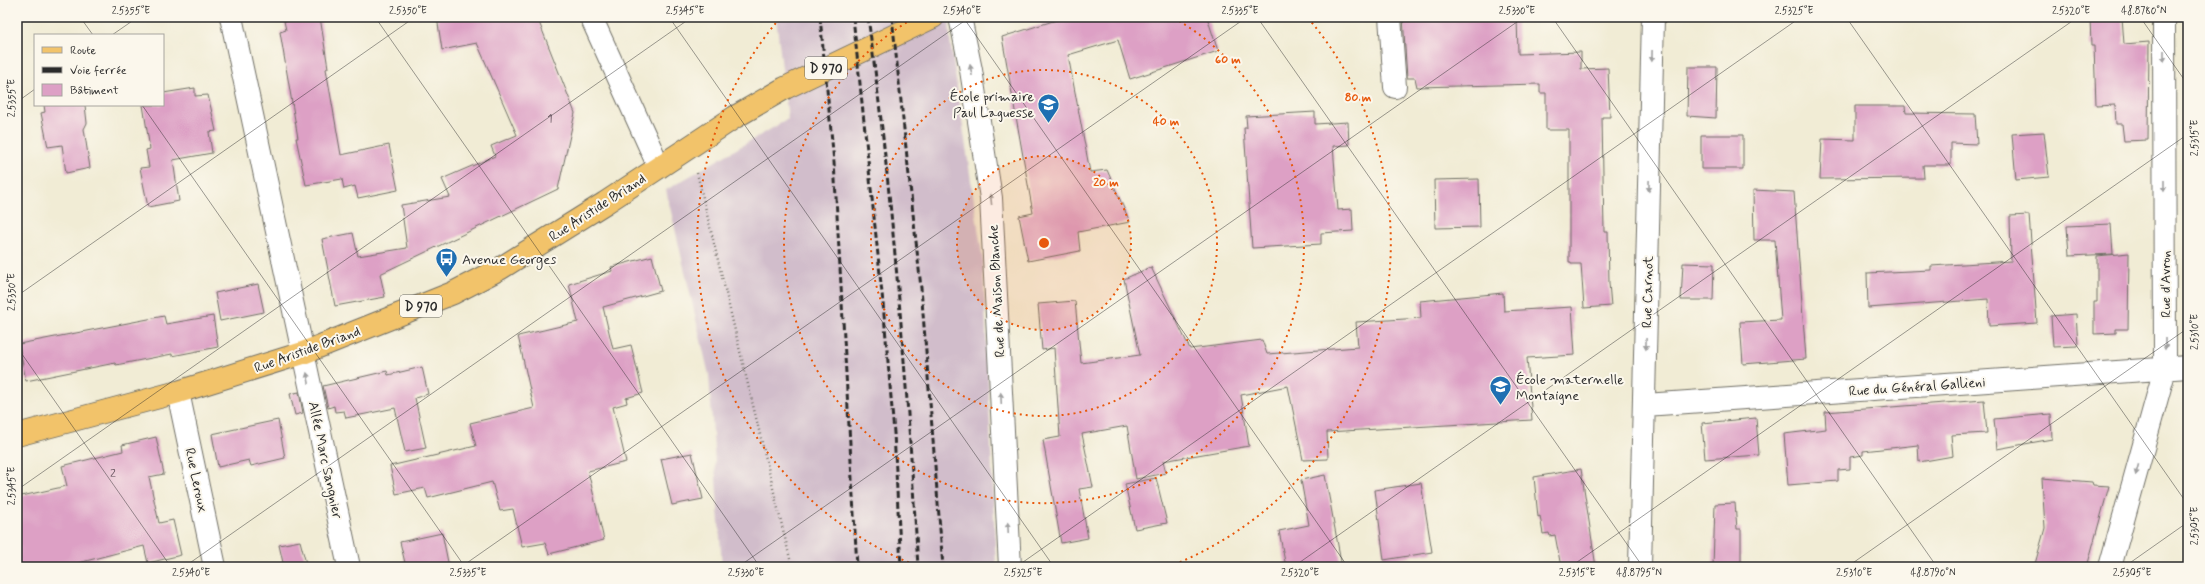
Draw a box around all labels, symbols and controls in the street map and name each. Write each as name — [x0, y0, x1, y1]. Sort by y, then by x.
text: 2.5355°E — [112, 4, 150, 18]
text: 2.5350°E — [389, 4, 427, 18]
text: 2.5345°E — [666, 4, 704, 18]
text: 2.5340°E — [943, 4, 981, 18]
text: 2.5335°E — [1222, 4, 1259, 18]
text: 2.5330°E — [1499, 4, 1535, 18]
text: 2.5325°E — [1775, 4, 1813, 18]
text: 2.5320°E — [2052, 4, 2090, 18]
text: 48.8780°N — [2121, 4, 2167, 18]
legend — [34, 34, 164, 106]
text: Route — [70, 43, 96, 59]
one-way arrow — [1649, 50, 1655, 63]
one-way arrow — [2161, 50, 2167, 63]
text: 60 m — [1215, 52, 1241, 68]
road number: D 970 — [805, 57, 847, 79]
text: Voie ferrée — [70, 63, 127, 79]
one-way arrow — [967, 64, 973, 76]
text: 2.5355°E — [5, 79, 19, 117]
text: Bâtiment — [70, 83, 119, 99]
place label: École primaire Paul Laguesse — [950, 88, 1034, 122]
text: 80 m — [1345, 90, 1372, 106]
school or university icon: École primaire Paul Laguesse — [1036, 91, 1062, 124]
house number: 1 — [547, 111, 553, 127]
text: 40 m — [1153, 114, 1180, 130]
text: 2.5315°E — [2188, 120, 2202, 156]
street label: Rue Aristide Briand — [546, 170, 649, 246]
text: 20 m — [1093, 175, 1119, 191]
one-way arrow — [1646, 180, 1652, 193]
one-way arrow — [2161, 180, 2168, 192]
one-way arrow — [987, 192, 994, 205]
street label: Rue de Maison Blanche — [985, 224, 1009, 358]
centre of rings — [1037, 236, 1051, 250]
bus stop icon: Avenue Georges — [433, 246, 459, 279]
street label: Rue d'Avron — [2157, 250, 2175, 318]
place label: Avenue Georges — [462, 251, 556, 270]
street label: Rue Carnot — [1638, 255, 1658, 328]
text: 2.5350°E — [5, 273, 19, 311]
road number: D 970 — [400, 295, 442, 317]
text: 2.5310°E — [2188, 314, 2202, 350]
street label: Rue Aristide Briand — [252, 322, 363, 378]
one-way arrow — [1643, 338, 1650, 350]
one-way arrow — [2162, 338, 2168, 351]
place label: École maternelle Montaigne — [1516, 371, 1624, 405]
one-way arrow — [305, 372, 311, 384]
street label: Rue du Général Gallieni — [1848, 373, 1986, 401]
school or university icon: École maternelle Montaigne — [1487, 374, 1513, 407]
one-way arrow — [998, 392, 1005, 404]
street label: Allée Marc Sangnier — [303, 400, 346, 521]
street label: Rue Leroux — [180, 446, 212, 514]
one-way arrow — [2134, 465, 2140, 477]
house number: 2 — [110, 466, 116, 482]
text: 2.5345°E — [5, 467, 19, 505]
text: 2.5305°E — [2188, 506, 2202, 545]
one-way arrow — [1005, 522, 1012, 534]
text: 2.5340°E — [172, 566, 210, 580]
text: 2.5335°E — [450, 566, 487, 580]
text: 2.5330°E — [728, 566, 764, 580]
text: 2.5325°E — [1004, 566, 1042, 580]
text: 2.5320°E — [1281, 566, 1319, 580]
text: 2.5315°E — [1559, 566, 1595, 580]
text: 48.8795°N — [1616, 566, 1662, 580]
text: 2.5310°E — [1836, 566, 1872, 580]
text: 48.8790°N — [1910, 566, 1956, 580]
text: 2.5305°E — [2113, 566, 2152, 580]

